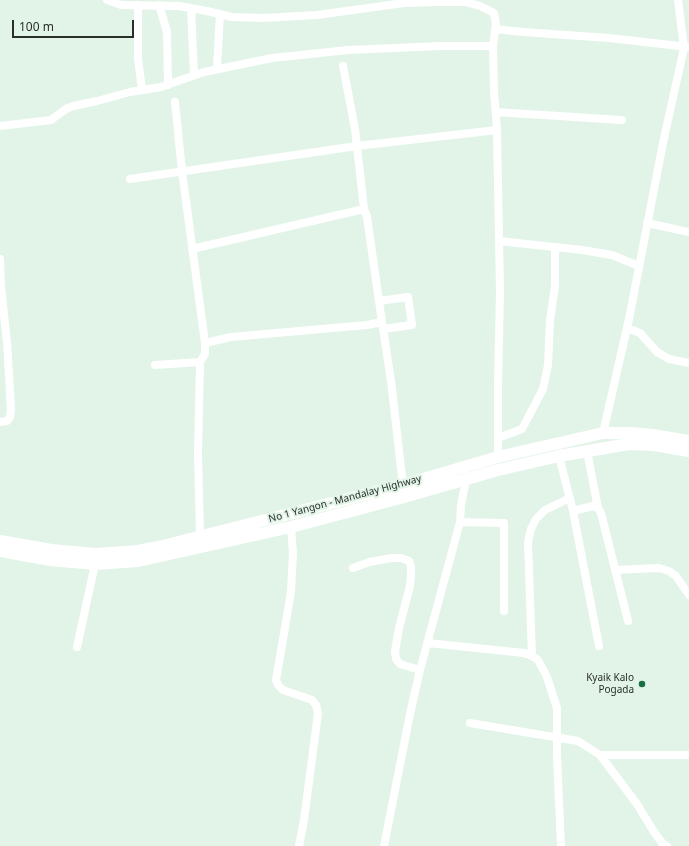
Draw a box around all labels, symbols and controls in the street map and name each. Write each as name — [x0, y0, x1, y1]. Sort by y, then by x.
scale bar — [14, 12, 136, 38]
text: 100 m — [19, 18, 54, 35]
street label: No 1 Yangon - Mandalay Highway — [267, 473, 423, 525]
place label: Kyaik Kalo Pogada — [586, 672, 634, 696]
marker: Kyaik Kalo Pogada — [637, 679, 647, 689]

